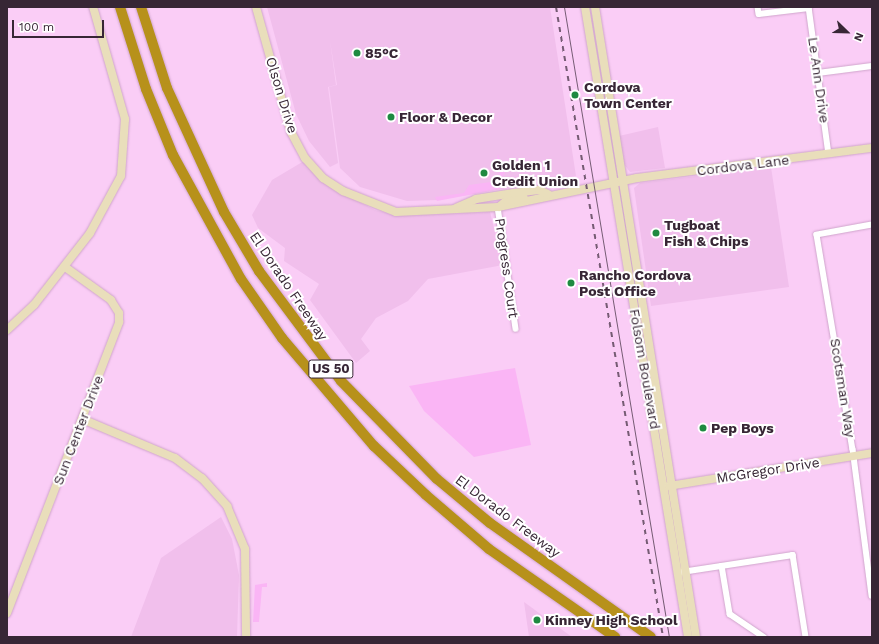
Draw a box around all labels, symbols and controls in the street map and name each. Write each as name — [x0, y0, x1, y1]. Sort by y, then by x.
scale bar — [14, 12, 106, 38]
north arrow — [827, 12, 867, 52]
text: 100 m — [19, 20, 54, 34]
text: N — [851, 31, 866, 43]
street label: Le Ann Drive — [805, 36, 833, 124]
place label: 85°C — [365, 45, 398, 61]
marker: 85°C — [352, 48, 362, 58]
street label: Olson Drive — [262, 55, 302, 135]
place label: Cordova Town Center — [584, 79, 672, 112]
marker: Cordova Town Center — [569, 89, 581, 101]
place label: Floor & Decor — [399, 109, 492, 125]
marker: Floor & Decor — [386, 112, 396, 122]
street label: Cordova Lane — [696, 151, 790, 179]
place label: Golden 1 Credit Union — [492, 157, 578, 190]
marker: Golden 1 Credit Union — [479, 168, 489, 178]
street label: Progress Court — [492, 217, 522, 319]
place label: Tugboat Fish & Chips — [664, 217, 748, 250]
street label: El Dorado Freeway — [246, 228, 332, 344]
marker: Tugboat Fish & Chips — [651, 228, 661, 238]
place label: Rancho Cordova Post Office — [579, 267, 691, 300]
marker: Rancho Cordova Post Office — [566, 278, 576, 288]
street label: Folsom Boulevard — [626, 307, 664, 431]
street label: Scotsman Way — [827, 337, 859, 439]
road number: US 50 — [308, 358, 354, 380]
street label: Sun Center Drive — [49, 373, 107, 487]
place label: Pep Boys — [711, 420, 774, 436]
marker: Pep Boys — [698, 423, 708, 433]
street label: McGregor Drive — [715, 454, 821, 486]
street label: El Dorado Freeway — [452, 471, 564, 561]
place label: Kinney High School — [545, 612, 678, 628]
marker: Kinney High School — [532, 615, 542, 625]

